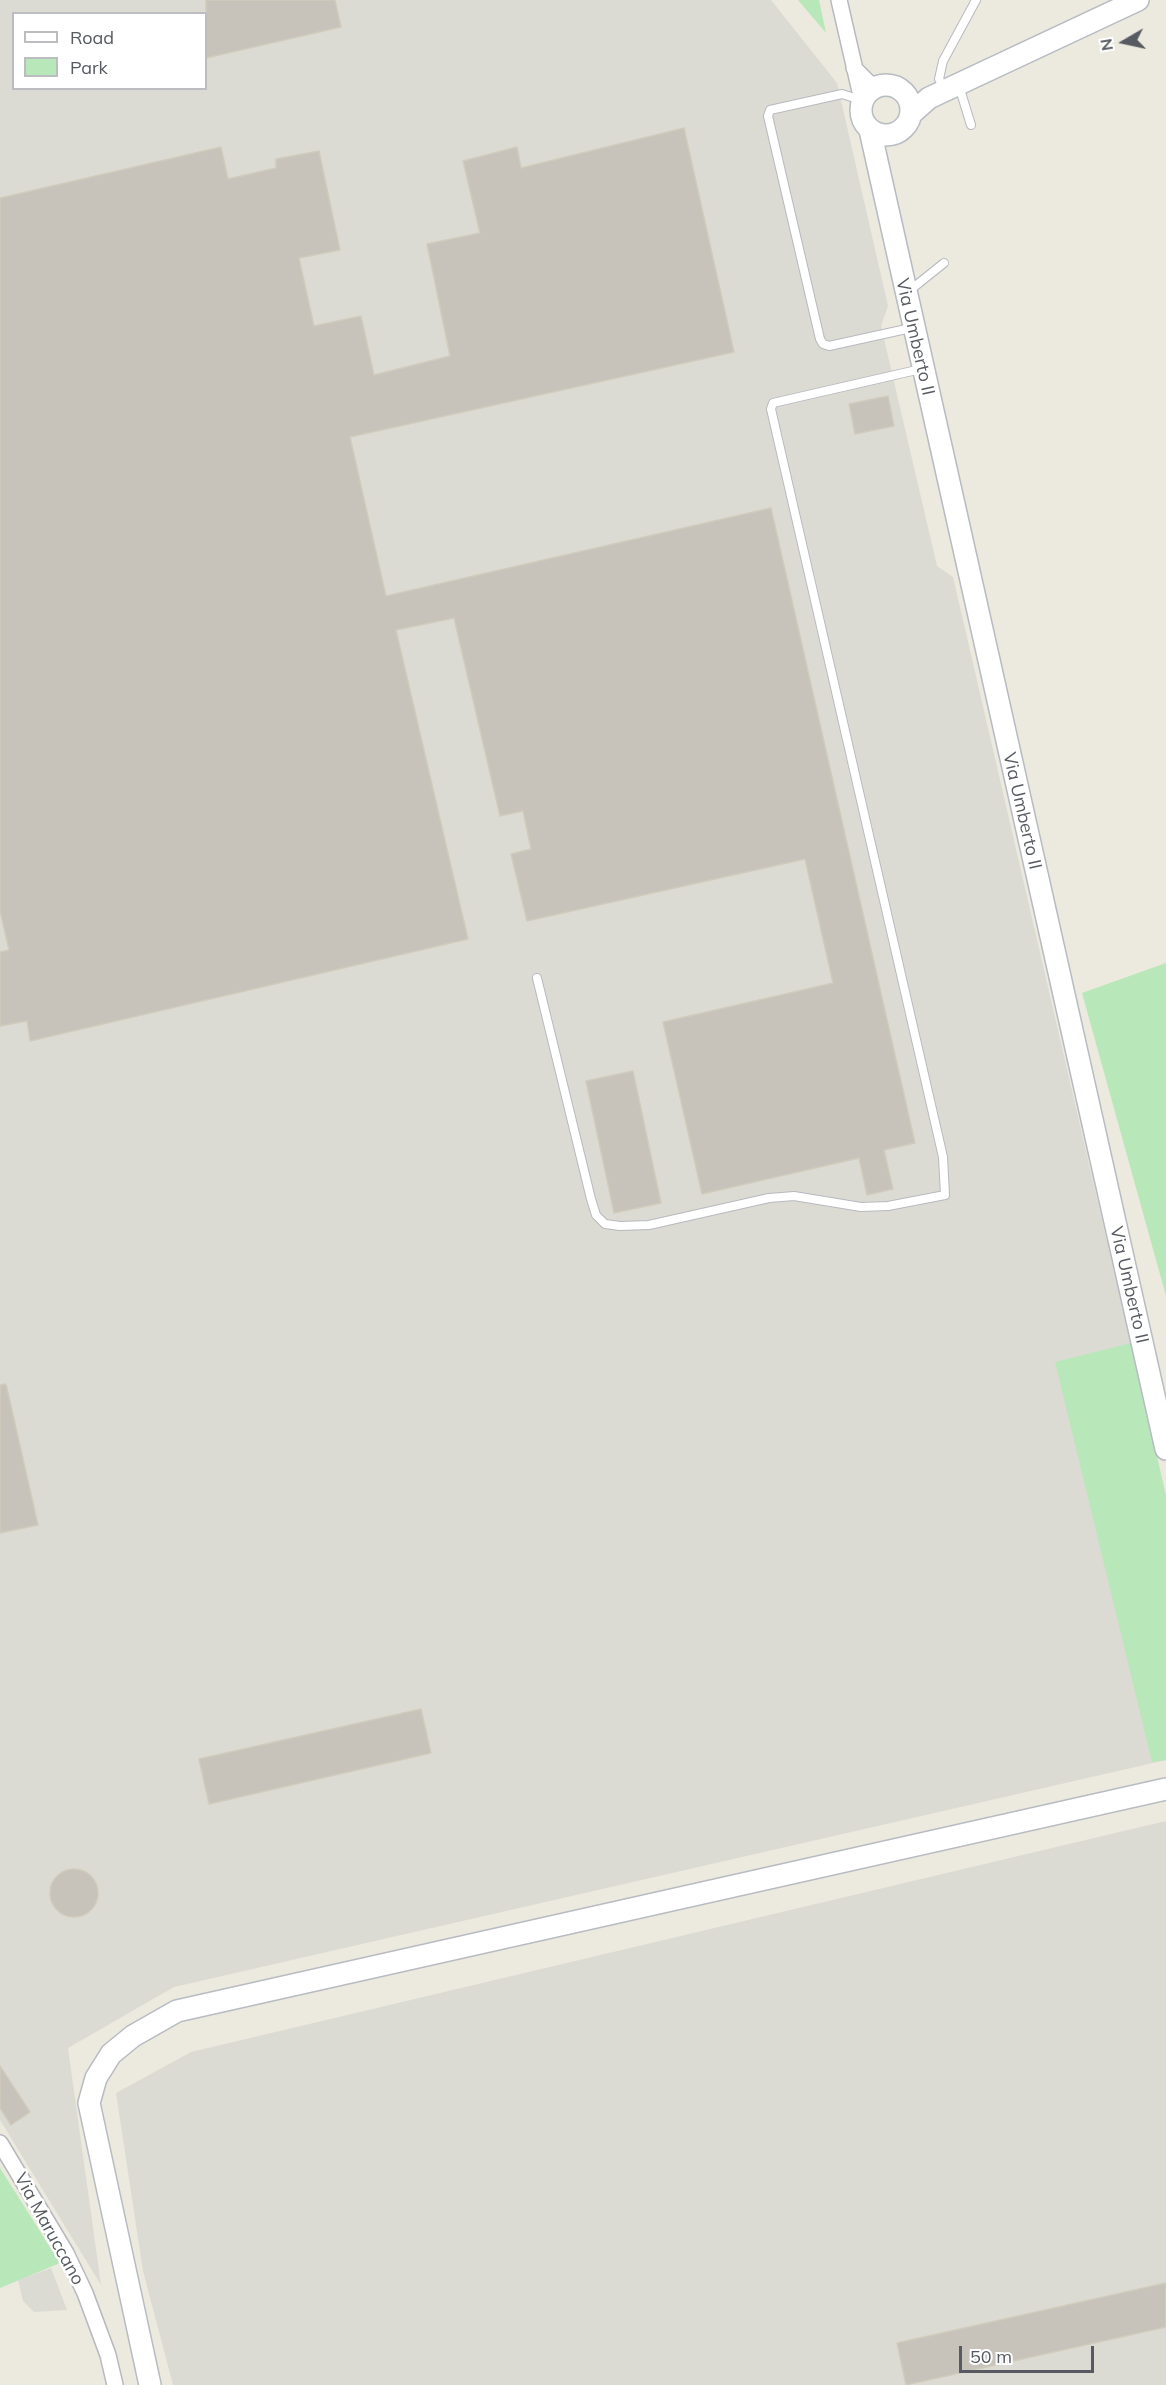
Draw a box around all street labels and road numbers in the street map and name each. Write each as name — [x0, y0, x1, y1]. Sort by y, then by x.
street label: Via Umberto II — [891, 276, 939, 398]
street label: Via Umberto II — [998, 750, 1046, 872]
street label: Via Umberto II — [1105, 1224, 1153, 1346]
street label: Via Maruccano — [9, 2169, 89, 2289]

